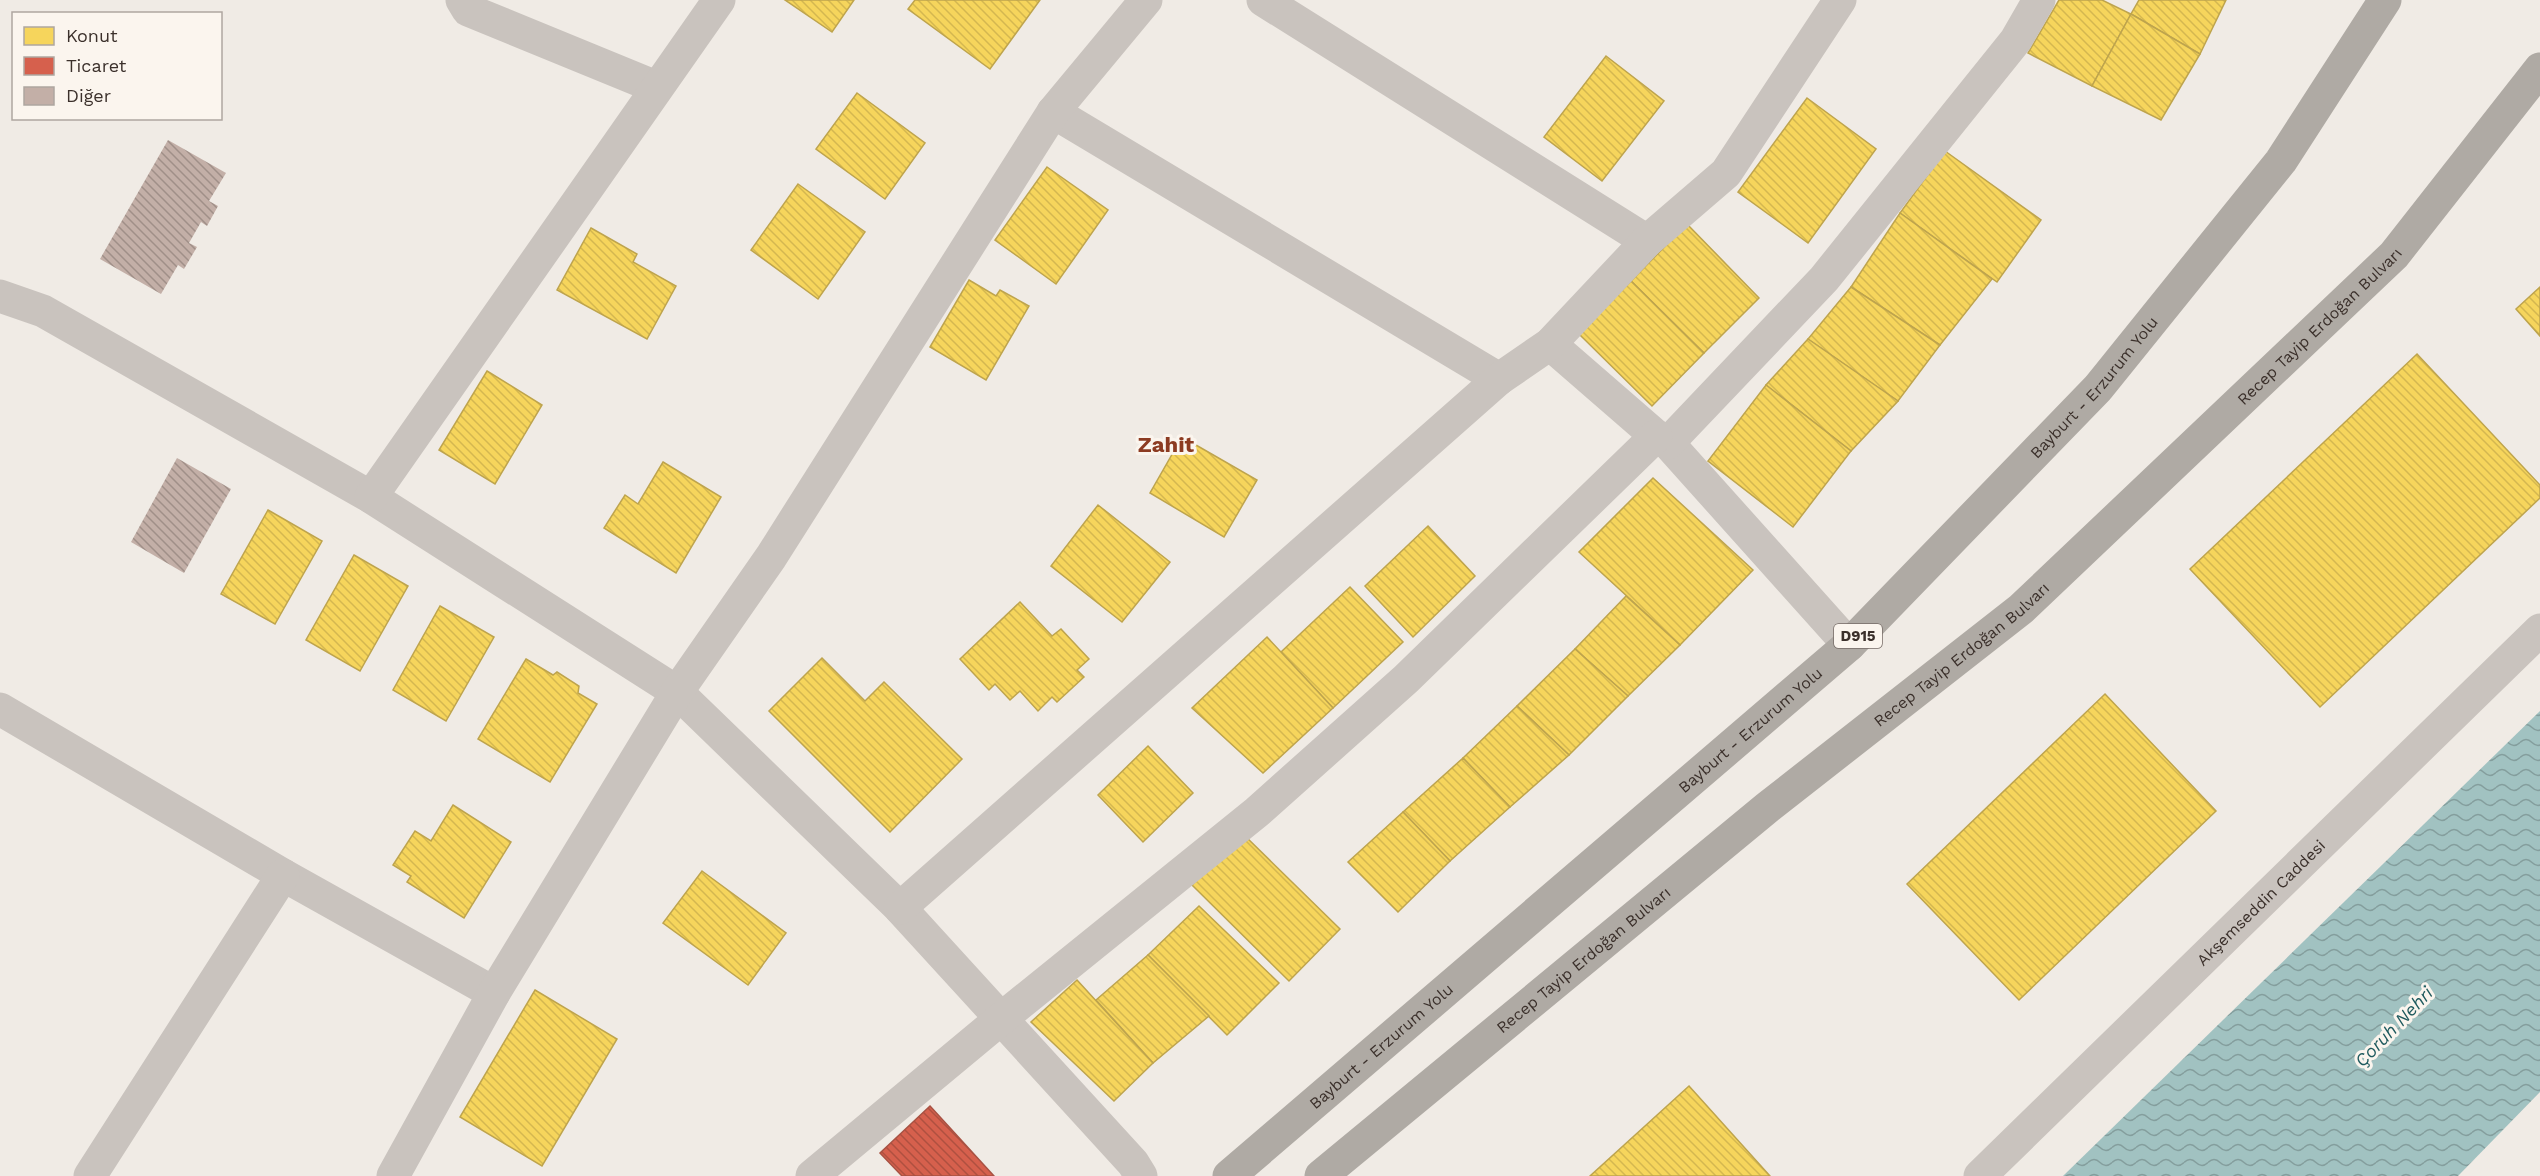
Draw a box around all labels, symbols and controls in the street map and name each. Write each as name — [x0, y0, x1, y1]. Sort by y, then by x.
legend — [12, 12, 222, 120]
text: Konut — [66, 25, 118, 46]
text: Ticaret — [66, 55, 127, 76]
text: Diğer — [66, 85, 111, 106]
street label: Recep Tayip Erdoğan Bulvarı — [2233, 244, 2406, 409]
street label: Bayburt - Erzurum Yolu — [2026, 313, 2162, 462]
district label: Zahit — [1138, 432, 1195, 457]
street label: Recep Tayip Erdoğan Bulvarı — [1870, 578, 2053, 731]
road number: D915 — [1834, 624, 1882, 648]
street label: Bayburt - Erzurum Yolu — [1675, 663, 1826, 797]
street label: Akşemseddin Caddesi — [2193, 836, 2329, 969]
street label: Recep Tayip Erdoğan Bulvarı — [1493, 883, 1674, 1037]
street label: Bayburt - Erzurum Yolu — [1305, 979, 1457, 1113]
water label: Çoruh Nehri — [2350, 981, 2438, 1071]

